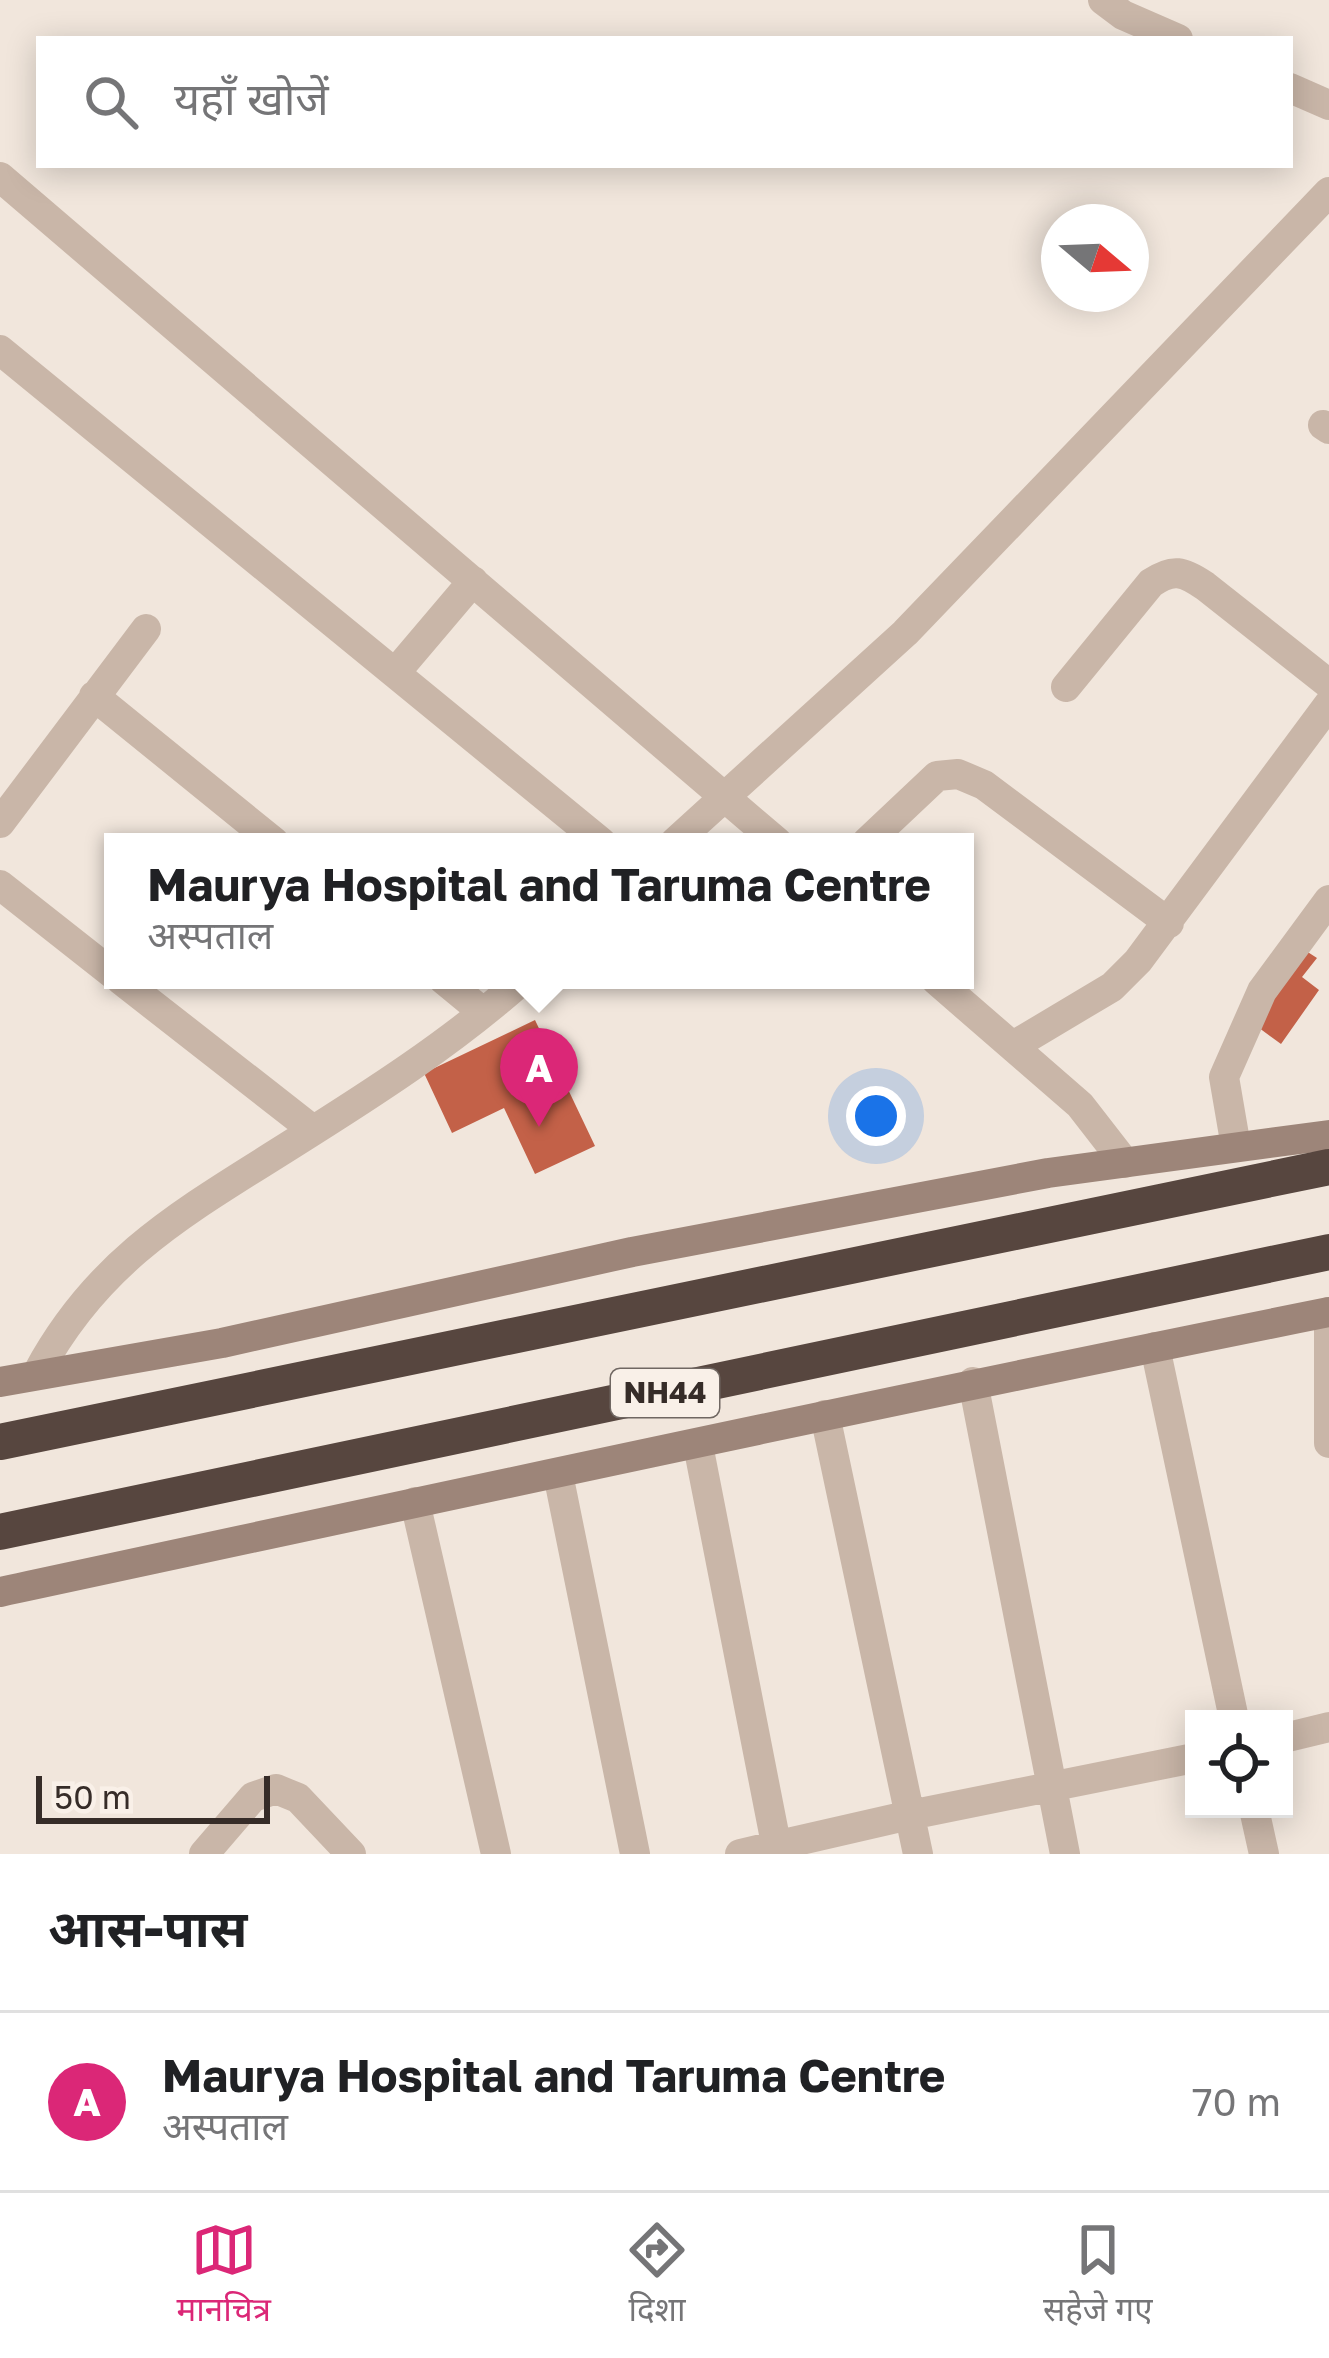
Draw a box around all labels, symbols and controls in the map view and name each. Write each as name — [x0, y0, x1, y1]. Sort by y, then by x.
search box — [36, 36, 1293, 168]
icon: search — [78, 69, 144, 135]
text: यहाँ खोजें — [174, 71, 329, 125]
north arrow — [1041, 204, 1149, 312]
popup — [104, 833, 974, 989]
text: Maurya Hospital and Taruma Centre — [147, 857, 931, 911]
text: अस्पताल — [147, 911, 273, 958]
pin: A — [500, 1028, 578, 1127]
your location — [846, 1086, 906, 1146]
road number: NH44 — [611, 1369, 719, 1417]
map controls — [1185, 1710, 1293, 1818]
button: locate — [1185, 1710, 1293, 1818]
scale bar — [36, 1770, 270, 1823]
text: 50 m — [54, 1777, 131, 1816]
text: आस-पास — [48, 1897, 247, 1958]
text: Maurya Hospital and Taruma Centre — [162, 2048, 945, 2102]
text: A — [73, 2078, 101, 2125]
text: 70 m — [1192, 2078, 1281, 2125]
text: अस्पताल — [162, 2102, 288, 2149]
tab: मानचित्र — [177, 2217, 271, 2334]
tab: दिशा — [624, 2217, 690, 2334]
tab: सहेजे गए — [1043, 2217, 1152, 2334]

